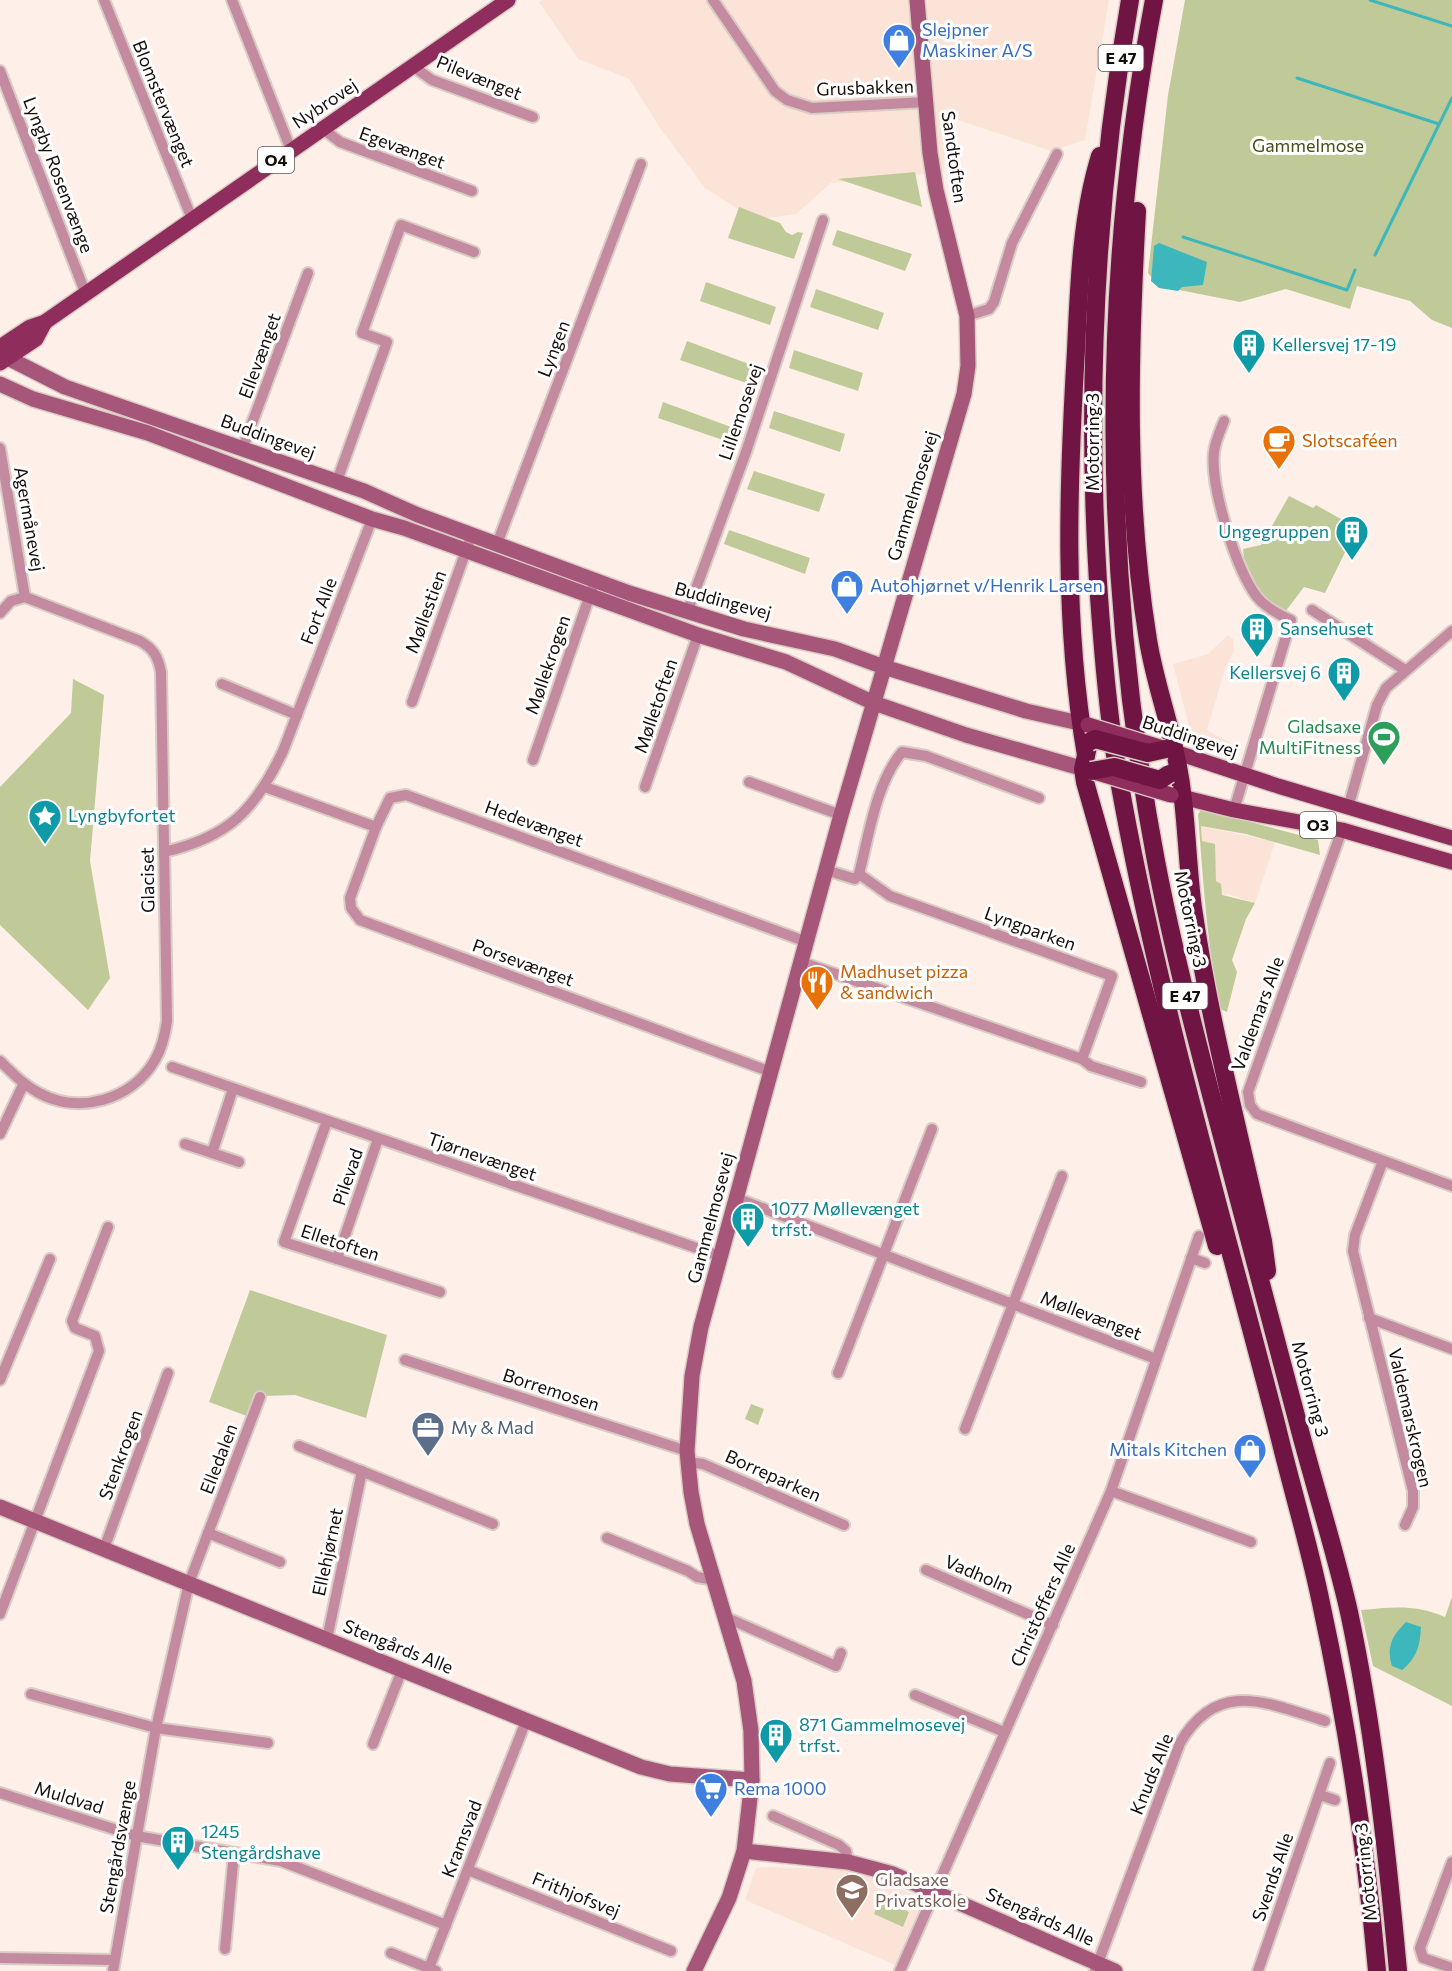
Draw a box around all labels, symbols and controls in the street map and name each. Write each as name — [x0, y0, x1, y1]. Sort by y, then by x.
place label: Slejpner Maskiner A/S — [922, 18, 1032, 61]
shop icon: Slejpner Maskiner A/S — [881, 22, 917, 69]
street label: Blomstervænget — [128, 37, 199, 170]
road number: E 47 — [1098, 45, 1144, 71]
street label: Pilevænget — [433, 50, 525, 104]
street label: Nybrovej — [288, 73, 361, 133]
street label: Grusbakken — [816, 74, 914, 100]
street label: Lyngby Rosenvænge — [19, 94, 99, 256]
street label: Sandtoften — [938, 109, 972, 204]
street label: Egevænget — [356, 121, 448, 173]
park label: Gammelmose — [1252, 134, 1364, 156]
road number: O4 — [258, 147, 294, 173]
street label: Ellevænget — [233, 310, 285, 401]
street label: Lyngen — [532, 317, 574, 380]
building icon: Kellersvej 17-19 — [1231, 327, 1267, 374]
place label: Kellersvej 17-19 — [1272, 333, 1396, 355]
street label: Lillemosevej — [713, 361, 767, 463]
street label: Motorring 3 — [1081, 393, 1103, 491]
street label: Buddingevej — [218, 409, 319, 463]
cafe icon: Slotscaféen — [1261, 423, 1297, 470]
street label: Gammelmosevej — [882, 428, 942, 563]
place label: Slotscaféen — [1302, 429, 1398, 451]
street label: Agermånevej — [10, 465, 50, 573]
building icon: Ungegruppen — [1334, 514, 1370, 561]
place label: Ungegruppen — [1218, 520, 1329, 542]
street label: Møllestien — [400, 567, 450, 656]
shop icon: Autohjørnet v/Henrik Larsen — [829, 568, 865, 615]
street label: Fort Alle — [295, 574, 341, 647]
place label: Autohjørnet v/Henrik Larsen — [870, 574, 1103, 596]
street label: Buddingevej — [672, 577, 774, 624]
building icon: Sansehuset — [1239, 611, 1275, 658]
street label: Møllekrogen — [520, 612, 574, 717]
place label: Sansehuset — [1280, 617, 1373, 639]
building icon: Kellersvej 6 — [1326, 655, 1362, 702]
street label: Mølletoften — [629, 656, 681, 756]
place label: Kellersvej 6 — [1229, 661, 1321, 683]
street label: Buddingevej — [1140, 710, 1241, 762]
place label: Gladsaxe MultiFitness — [1259, 715, 1361, 758]
sports icon: Gladsaxe MultiFitness — [1366, 719, 1402, 766]
street label: Hedevænget — [482, 795, 587, 851]
place icon: Lyngbyfortet — [27, 798, 63, 845]
place label: Lyngbyfortet — [68, 804, 176, 826]
road number: O3 — [1300, 812, 1336, 838]
street label: Glaciset — [135, 847, 159, 913]
street label: Motorring 3 — [1170, 868, 1212, 969]
street label: Lyngparken — [982, 901, 1079, 955]
street label: Porsevænget — [470, 934, 577, 991]
street label: Valdemars Alle — [1226, 954, 1288, 1074]
place label: Madhuset pizza & sandwich — [840, 960, 968, 1003]
restaurant icon: Madhuset pizza & sandwich — [799, 964, 835, 1011]
road number: E 47 — [1162, 983, 1208, 1009]
street label: Tjørnevænget — [425, 1127, 540, 1185]
street label: Pilevad — [327, 1145, 367, 1208]
street label: Gammelmosevej — [682, 1150, 738, 1286]
place label: 1077 Møllevænget trfst. — [771, 1197, 920, 1240]
building icon: 1077 Møllevænget trfst. — [730, 1201, 766, 1248]
street label: Elletoften — [298, 1219, 382, 1265]
street label: Møllevænget — [1038, 1286, 1145, 1344]
street label: Motorring 3 — [1288, 1338, 1334, 1439]
street label: Valdemarskrogen — [1384, 1346, 1438, 1490]
street label: Borremosen — [500, 1363, 602, 1415]
street label: Stenkrogen — [94, 1407, 147, 1503]
office icon: My & Mad — [410, 1410, 446, 1457]
place label: My & Mad — [451, 1416, 534, 1438]
street label: Elledalen — [195, 1420, 242, 1497]
shop icon: Mitals Kitchen — [1232, 1432, 1268, 1479]
place label: Mitals Kitchen — [1109, 1438, 1227, 1460]
street label: Borreparken — [722, 1444, 825, 1506]
street label: Ellehjørnet — [307, 1506, 347, 1598]
street label: Christoffers Alle — [1005, 1539, 1079, 1670]
street label: Vadholm — [942, 1550, 1017, 1598]
street label: Stengårds Alle — [340, 1614, 456, 1678]
place label: 871 Gammelmosevej trfst. — [799, 1713, 965, 1756]
building icon: 871 Gammelmosevej trfst. — [758, 1717, 794, 1764]
street label: Knuds Alle — [1125, 1730, 1177, 1817]
supermarket icon: Rema 1000 — [693, 1771, 729, 1818]
street label: Muldvad — [32, 1776, 106, 1818]
place label: Rema 1000 — [734, 1777, 826, 1799]
street label: Stengårdsvænge — [94, 1779, 140, 1915]
street label: Kramsvad — [436, 1797, 486, 1880]
place label: 1245 Stengårdshave — [201, 1820, 321, 1863]
street label: Motorring 3 — [1349, 1822, 1381, 1922]
building icon: 1245 Stengårdshave — [160, 1824, 196, 1871]
street label: Svends Alle — [1247, 1830, 1297, 1924]
street label: Frithjofsvej — [529, 1867, 623, 1922]
place label: Gladsaxe Privatskole — [875, 1868, 966, 1911]
school or university icon: Gladsaxe Privatskole — [834, 1872, 870, 1919]
street label: Stengårds Alle — [983, 1882, 1098, 1950]

